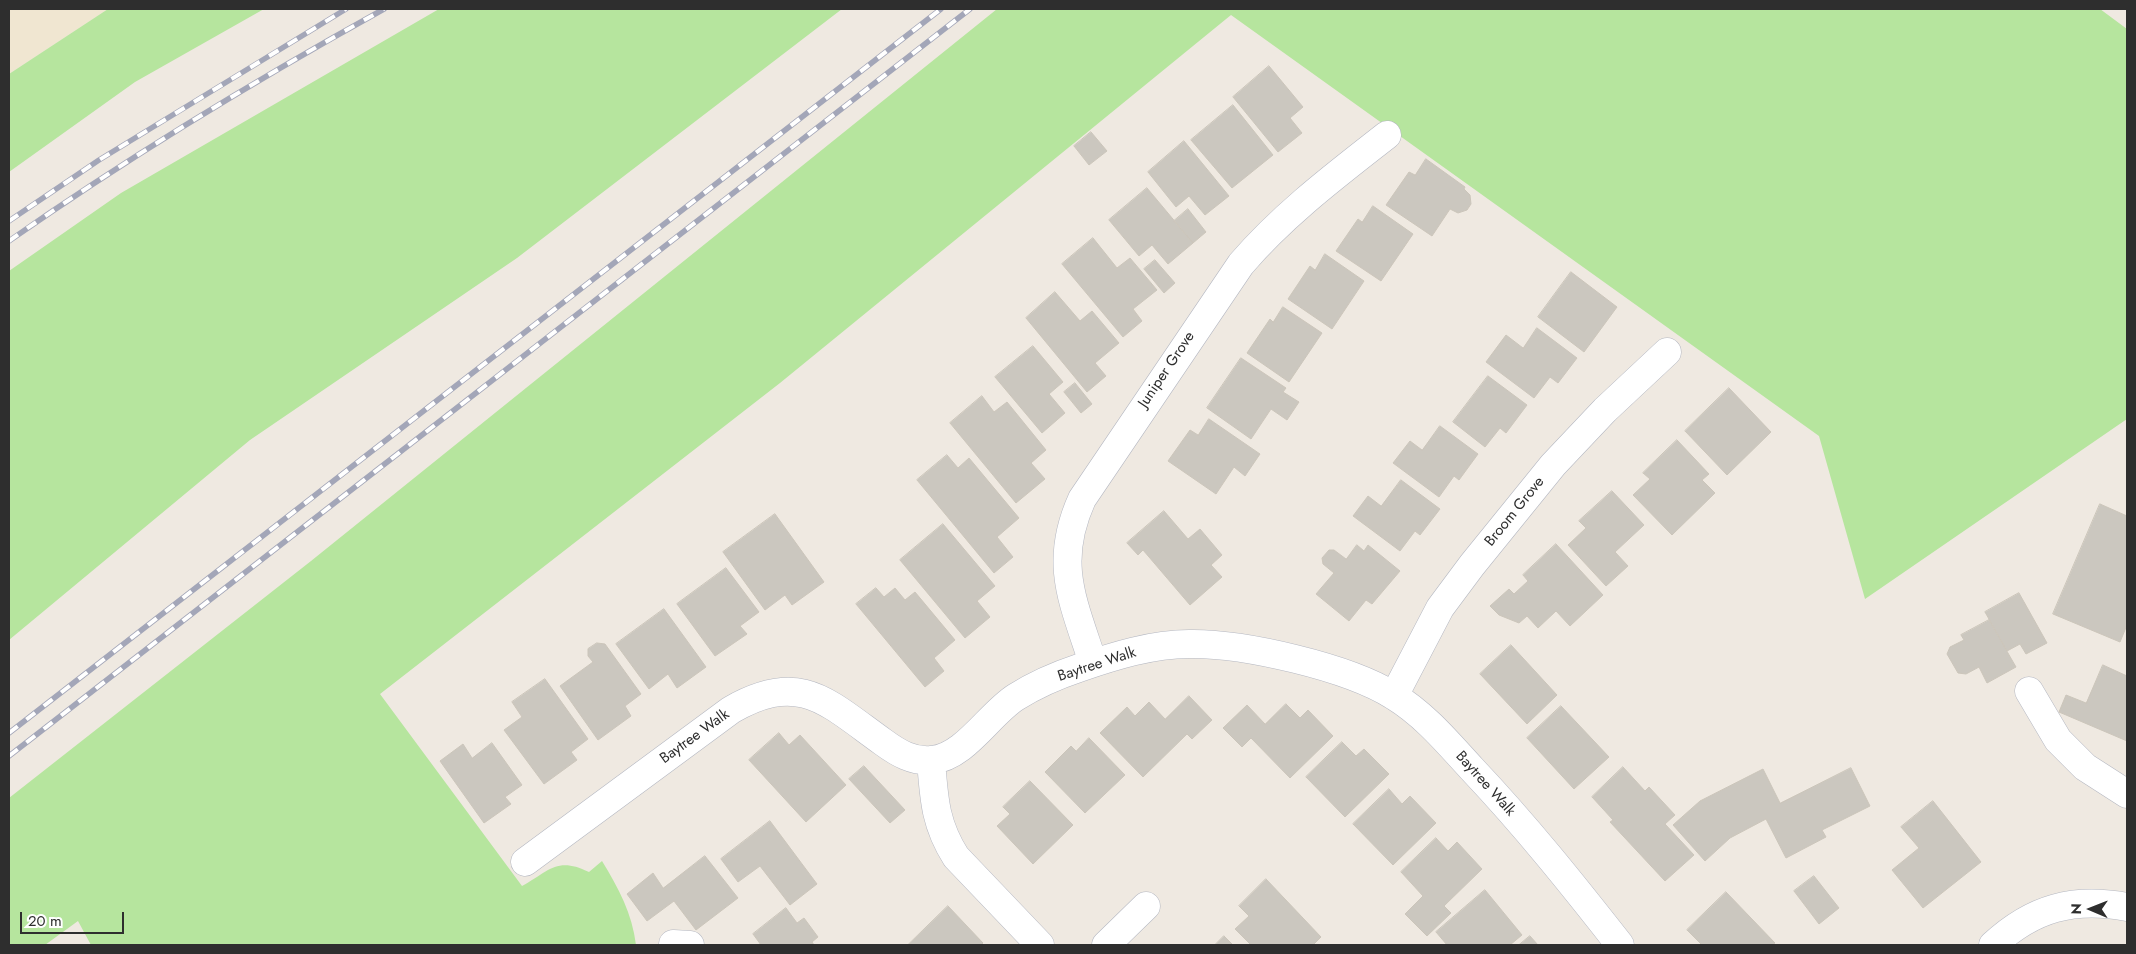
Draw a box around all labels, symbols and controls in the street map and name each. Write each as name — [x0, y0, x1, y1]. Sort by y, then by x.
street label: Juniper Grove — [1135, 329, 1199, 411]
street label: Broom Grove — [1481, 474, 1549, 550]
street label: Baytree Walk — [1056, 644, 1138, 686]
street label: Baytree Walk — [657, 706, 733, 768]
street label: Baytree Walk — [1451, 748, 1519, 820]
north arrow — [2066, 884, 2116, 934]
scale bar — [22, 902, 126, 934]
text: N — [2066, 903, 2086, 914]
text: 20 m — [28, 910, 62, 932]

